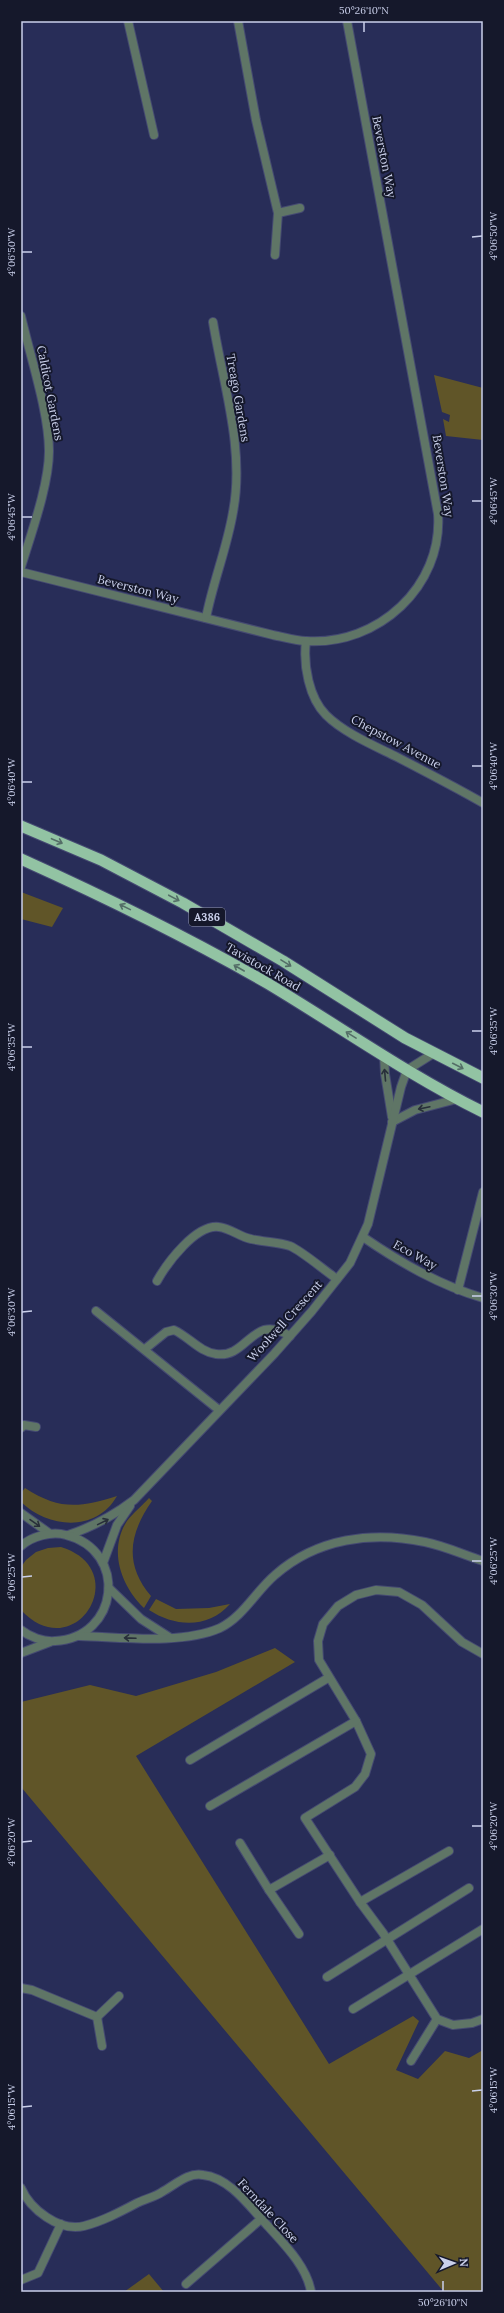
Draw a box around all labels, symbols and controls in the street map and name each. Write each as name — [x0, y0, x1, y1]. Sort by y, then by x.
text: 50°26'10"N — [339, 4, 389, 17]
street label: Beverston Way — [369, 115, 400, 200]
text: 4°06'50"W — [487, 211, 500, 260]
text: 4°06'50"W — [5, 227, 18, 276]
street label: Caldicot Gardens — [34, 344, 67, 442]
street label: Treago Gardens — [223, 353, 254, 443]
street label: Beverston Way — [430, 434, 458, 519]
text: 4°06'45"W — [487, 476, 500, 525]
text: 4°06'45"W — [5, 492, 18, 541]
street label: Beverston Way — [96, 571, 181, 606]
street label: Chepstow Avenue — [349, 711, 444, 772]
text: 4°06'40"W — [487, 741, 500, 790]
text: 4°06'40"W — [5, 757, 18, 806]
one-way arrow — [51, 838, 63, 845]
one-way arrow — [167, 895, 179, 903]
one-way arrow — [119, 903, 131, 910]
road number: A386 — [189, 908, 225, 926]
street label: Tavistock Road — [223, 939, 303, 994]
one-way arrow — [280, 959, 291, 967]
one-way arrow — [234, 963, 246, 971]
text: 4°06'35"W — [487, 1006, 500, 1055]
text: 4°06'35"W — [5, 1022, 18, 1071]
one-way arrow — [346, 1031, 357, 1039]
one-way arrow — [452, 1063, 464, 1070]
one-way arrow — [381, 1069, 389, 1082]
one-way arrow — [418, 1105, 431, 1113]
street label: Eco Way — [391, 1236, 440, 1273]
text: 4°06'30"W — [487, 1271, 500, 1320]
street label: Woolwell Crescent — [244, 1277, 325, 1365]
text: 4°06'30"W — [5, 1287, 18, 1336]
one-way arrow — [97, 1517, 109, 1525]
one-way arrow — [29, 1519, 40, 1527]
text: 4°06'25"W — [487, 1536, 500, 1585]
text: 4°06'25"W — [5, 1552, 18, 1601]
one-way arrow — [124, 1634, 137, 1641]
text: 4°06'20"W — [487, 1801, 500, 1850]
text: 4°06'20"W — [5, 1817, 18, 1866]
text: 4°06'15"W — [487, 2066, 500, 2113]
text: 4°06'15"W — [5, 2083, 18, 2130]
street label: Ferndale Close — [235, 2175, 302, 2246]
north arrow — [434, 2243, 474, 2283]
text: N — [457, 2258, 471, 2268]
text: 50°26'10"N — [418, 2296, 468, 2309]

